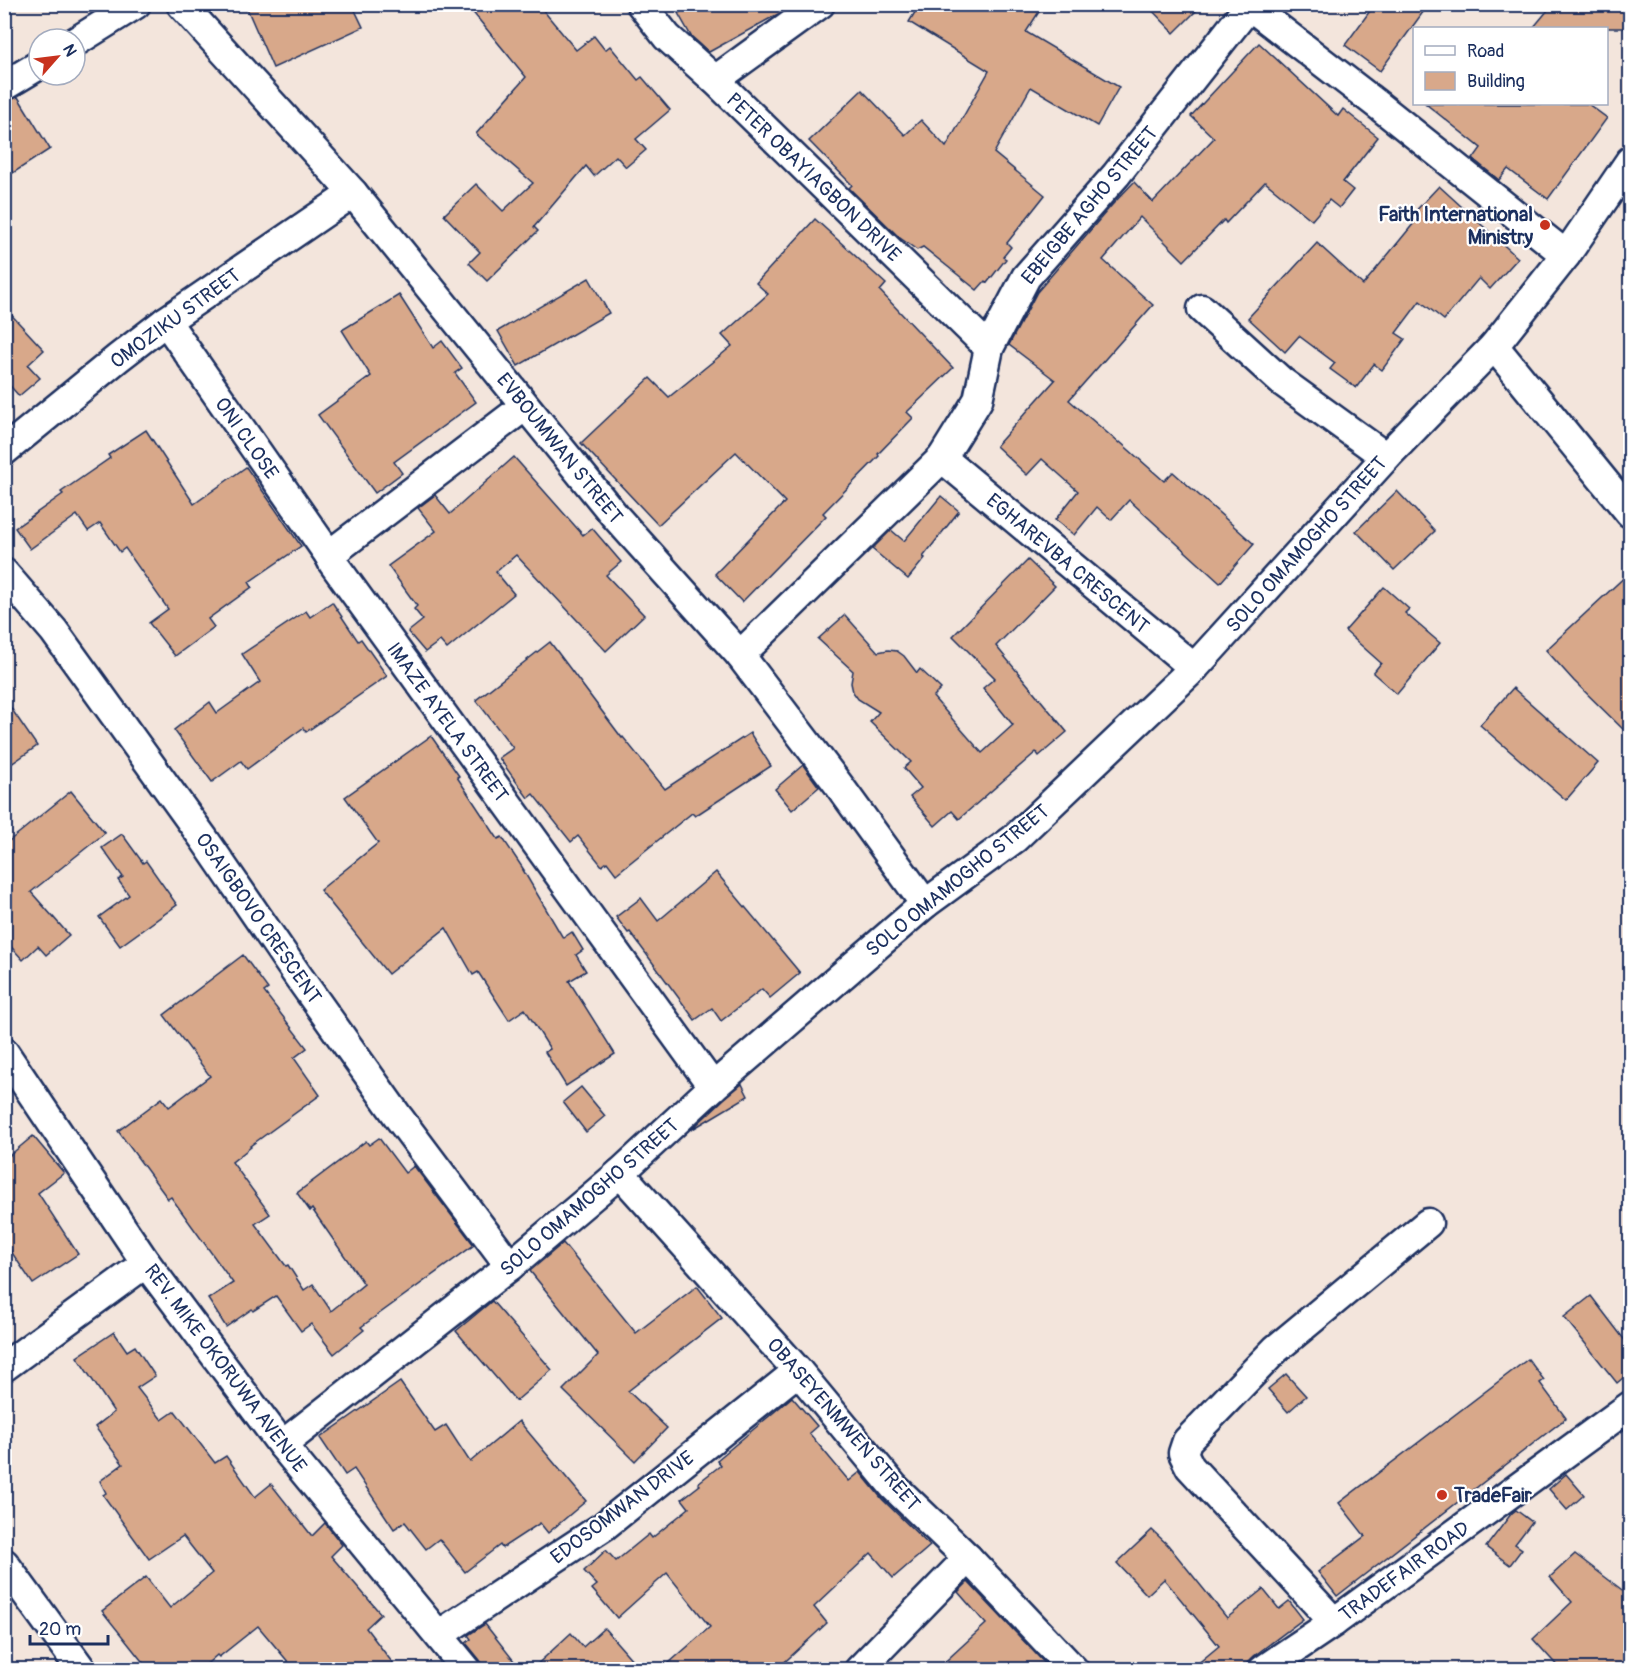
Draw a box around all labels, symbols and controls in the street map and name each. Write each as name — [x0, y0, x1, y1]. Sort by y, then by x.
north arrow — [27, 27, 87, 87]
legend — [1413, 27, 1608, 105]
text: Road — [1467, 40, 1504, 63]
text: N — [58, 41, 81, 60]
text: Building — [1467, 70, 1525, 93]
street label: PETER OBAYIAGBON DRIVE — [721, 87, 906, 267]
street label: EBEIGBE AGHO STREET — [1016, 121, 1163, 290]
place label: Faith International Ministry — [1378, 202, 1533, 250]
marker: Faith International Ministry — [1538, 218, 1552, 232]
street label: OMOZIKU STREET — [105, 263, 245, 374]
street label: EVBOUMWAN STREET — [491, 368, 628, 529]
street label: ONI CLOSE — [209, 392, 284, 484]
street label: SOLO OMAMOGHO STREET — [1221, 451, 1392, 638]
street label: EGHAREVBA CRESCENT — [981, 488, 1154, 639]
street label: IMAZE AYELA STREET — [381, 638, 514, 807]
street label: SOLO OMAMOGHO STREET — [861, 799, 1054, 962]
street label: OSAIGBOVO CRESCENT — [190, 828, 327, 1009]
street label: SOLO OMAMOGHO STREET — [495, 1113, 684, 1282]
street label: REV. MIKE OKORUWA AVENUE — [139, 1259, 312, 1478]
street label: OBASEYENMWEN STREET — [762, 1333, 926, 1516]
street label: EDOSOMWAN DRIVE — [546, 1445, 699, 1570]
place label: TradeFair — [1453, 1483, 1532, 1508]
marker: TradeFair — [1435, 1488, 1449, 1502]
street label: TRADEFAIR ROAD — [1334, 1516, 1474, 1627]
scale bar — [30, 1608, 108, 1646]
text: 20 m — [39, 1618, 81, 1641]

